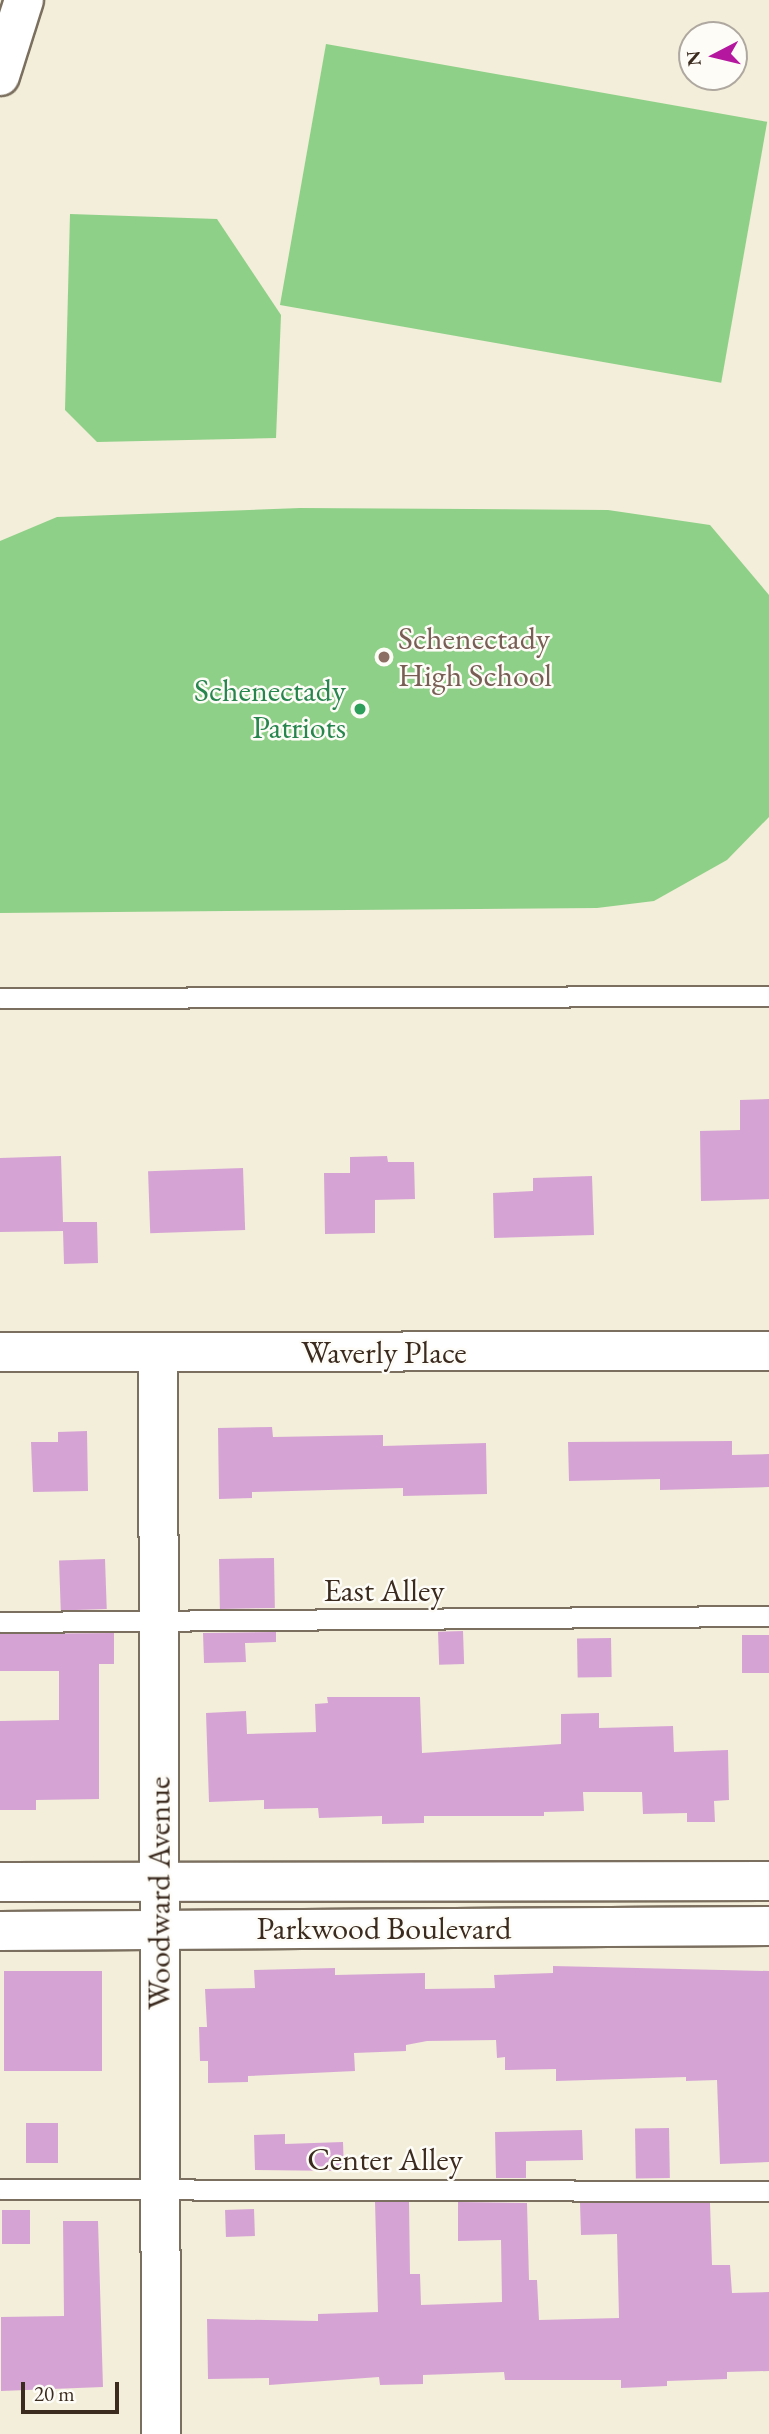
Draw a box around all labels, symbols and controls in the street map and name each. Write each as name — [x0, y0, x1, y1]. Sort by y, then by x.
north arrow — [678, 21, 748, 91]
text: N — [680, 49, 707, 68]
place label: Schenectady High School — [398, 620, 552, 695]
marker: Schenectady High School — [376, 649, 392, 665]
place label: Schenectady Patriots — [194, 672, 346, 747]
marker: Schenectady Patriots — [352, 701, 368, 717]
street label: Waverly Place — [301, 1333, 467, 1371]
street label: East Alley — [324, 1571, 444, 1609]
street label: Woodward Avenue — [140, 1776, 178, 2010]
street label: Parkwood Boulevard — [257, 1909, 511, 1947]
street label: Center Alley — [307, 2140, 463, 2178]
scale bar — [24, 2368, 122, 2412]
text: 20 m — [34, 2380, 75, 2407]

